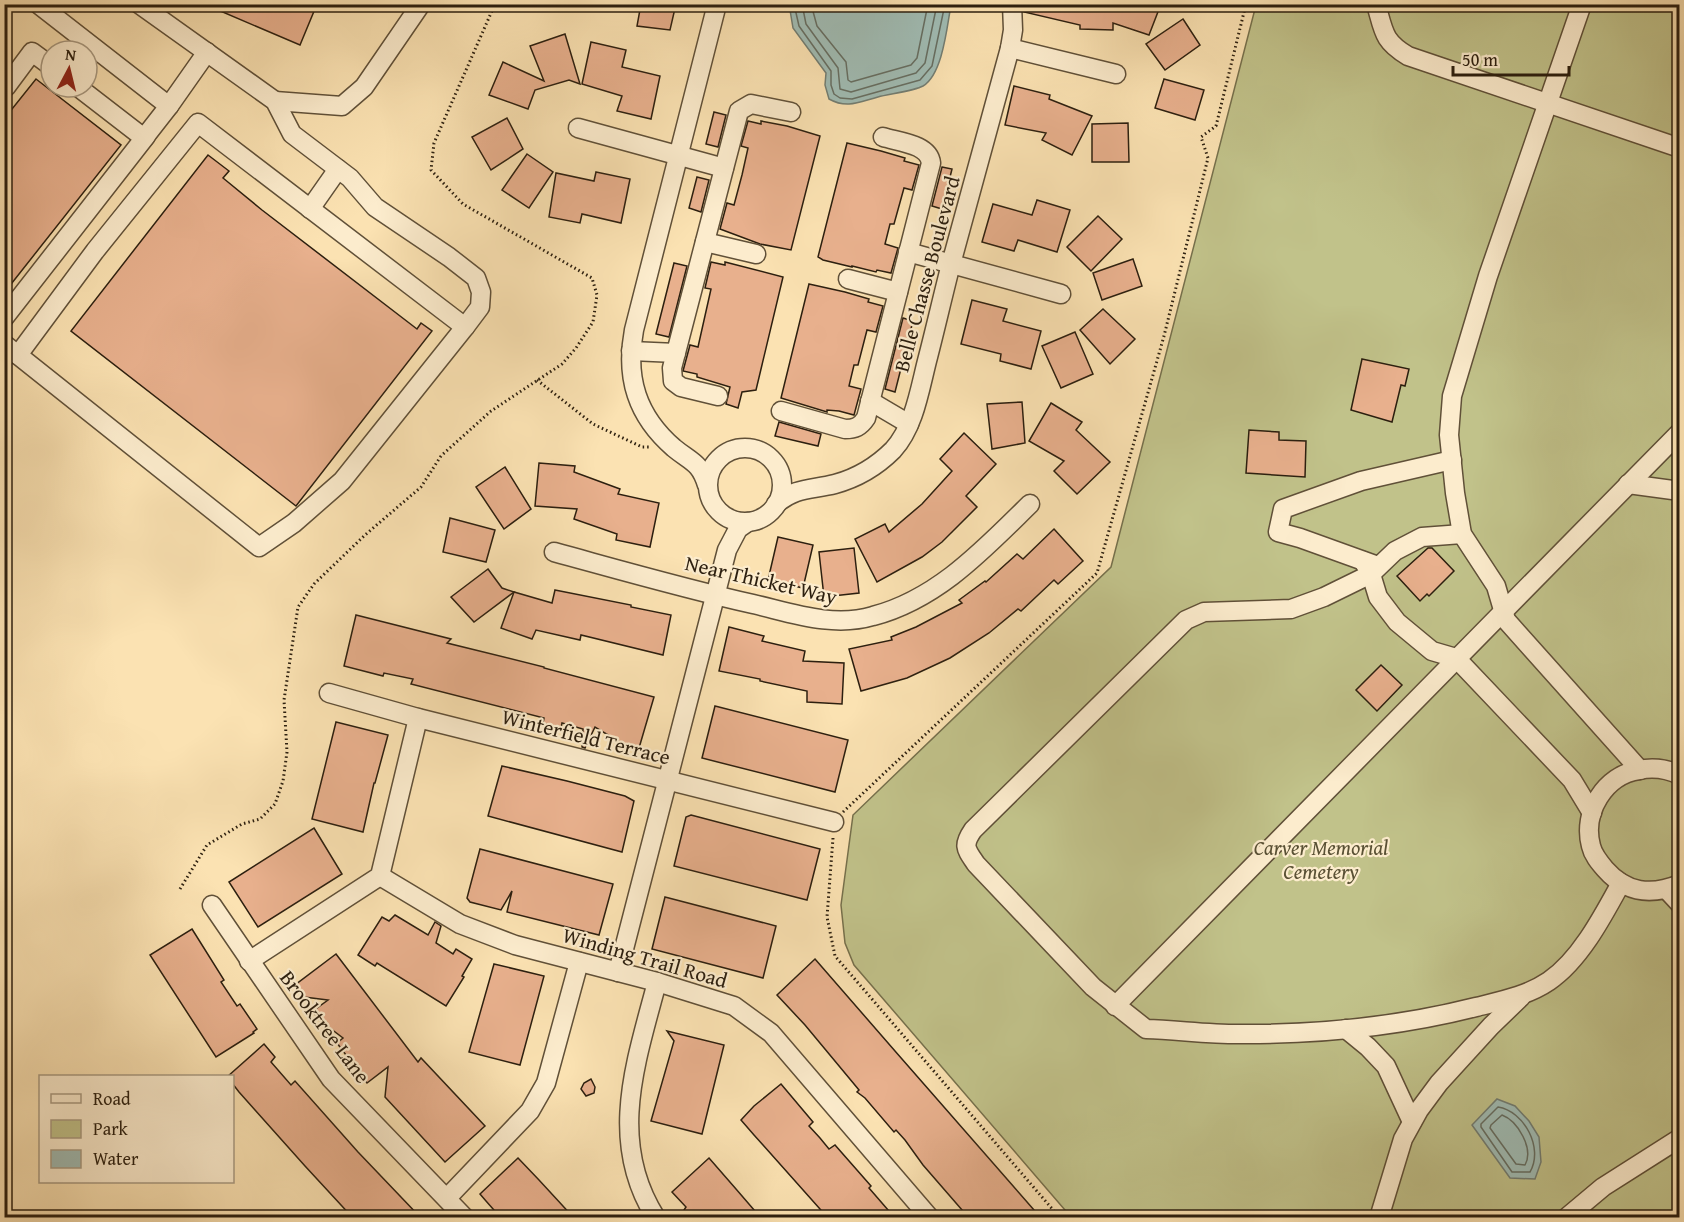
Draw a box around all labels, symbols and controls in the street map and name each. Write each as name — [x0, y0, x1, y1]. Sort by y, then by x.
north arrow — [39, 39, 99, 99]
scale bar — [1453, 39, 1568, 77]
text: N — [64, 42, 78, 67]
text: 50 m — [1462, 46, 1498, 73]
street label: Belle Chasse Boulevard — [885, 172, 968, 375]
street label: Near Thicket Way — [682, 547, 841, 612]
street label: Winterfield Terrace — [499, 701, 674, 772]
park label: Carver Memorial Cemetery — [1254, 832, 1388, 887]
street label: Winding Trail Road — [559, 919, 732, 996]
street label: Brooktree Lane — [273, 964, 378, 1090]
legend — [39, 1075, 234, 1183]
text: Road — [93, 1085, 131, 1112]
text: Park — [93, 1115, 129, 1142]
text: Water — [93, 1145, 139, 1172]

